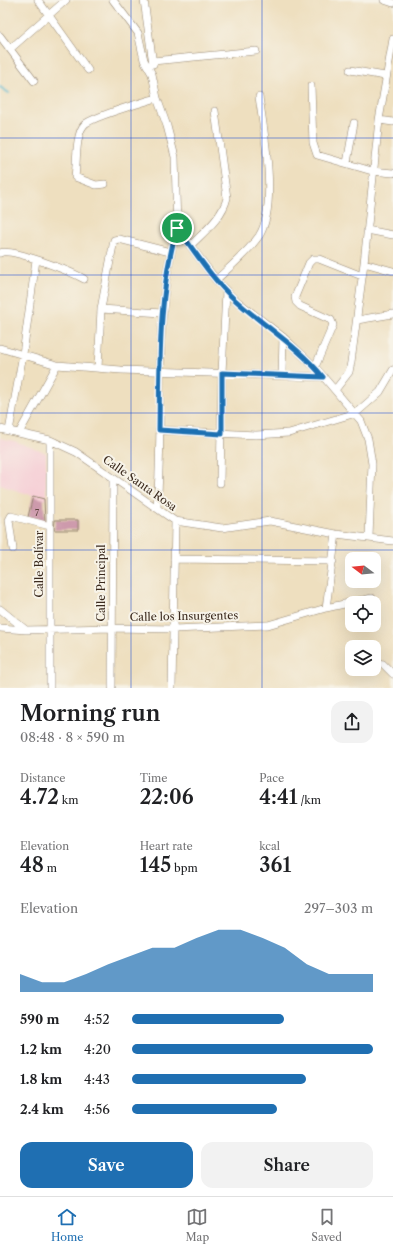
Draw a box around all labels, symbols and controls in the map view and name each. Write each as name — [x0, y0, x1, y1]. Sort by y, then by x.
pin — [160, 211, 194, 245]
icon: arrive — [166, 217, 188, 239]
street label: Calle Santa Rosa — [100, 452, 180, 514]
house number: 7 — [35, 507, 40, 518]
street label: Calle Bolívar — [32, 530, 46, 597]
street label: Calle Principal — [94, 544, 108, 622]
north arrow — [345, 552, 381, 588]
map controls — [345, 552, 381, 676]
button: locate — [345, 596, 381, 632]
street label: Calle los Insurgentes — [130, 608, 239, 624]
button: layers — [345, 640, 381, 676]
text: Morning run — [20, 700, 160, 727]
button: share — [331, 701, 373, 743]
text: 08:48 · 8 × 590 m — [20, 729, 125, 745]
text: Distance — [20, 771, 66, 785]
text: Time — [140, 771, 167, 785]
text: Pace — [259, 771, 284, 785]
text: 4.72 — [20, 785, 59, 809]
text: 22:06 — [140, 785, 194, 809]
text: 4:41 — [259, 785, 297, 809]
text: km — [59, 793, 78, 807]
text: /km — [297, 793, 321, 807]
text: Elevation — [20, 839, 69, 853]
text: Heart rate — [140, 839, 193, 853]
text: kcal — [259, 839, 280, 853]
text: 48 — [20, 853, 44, 877]
text: 145 — [140, 853, 171, 877]
text: 361 — [259, 853, 291, 877]
text: m — [44, 861, 57, 875]
text: bpm — [171, 861, 198, 875]
text: Elevation — [20, 900, 78, 916]
text: 297–303 m — [304, 900, 373, 916]
text: 590 m — [20, 1011, 59, 1027]
text: 4:52 — [84, 1011, 110, 1027]
text: 1.2 km — [20, 1041, 62, 1057]
text: 4:20 — [84, 1041, 111, 1057]
text: 1.8 km — [20, 1071, 62, 1087]
text: 4:43 — [84, 1071, 110, 1087]
text: 2.4 km — [20, 1101, 64, 1117]
text: 4:56 — [84, 1101, 110, 1117]
button: Save — [20, 1142, 193, 1188]
button: Share — [201, 1142, 373, 1188]
tab: Home — [51, 1206, 83, 1244]
tab: Map — [186, 1206, 209, 1244]
tab: Saved — [311, 1206, 342, 1244]

